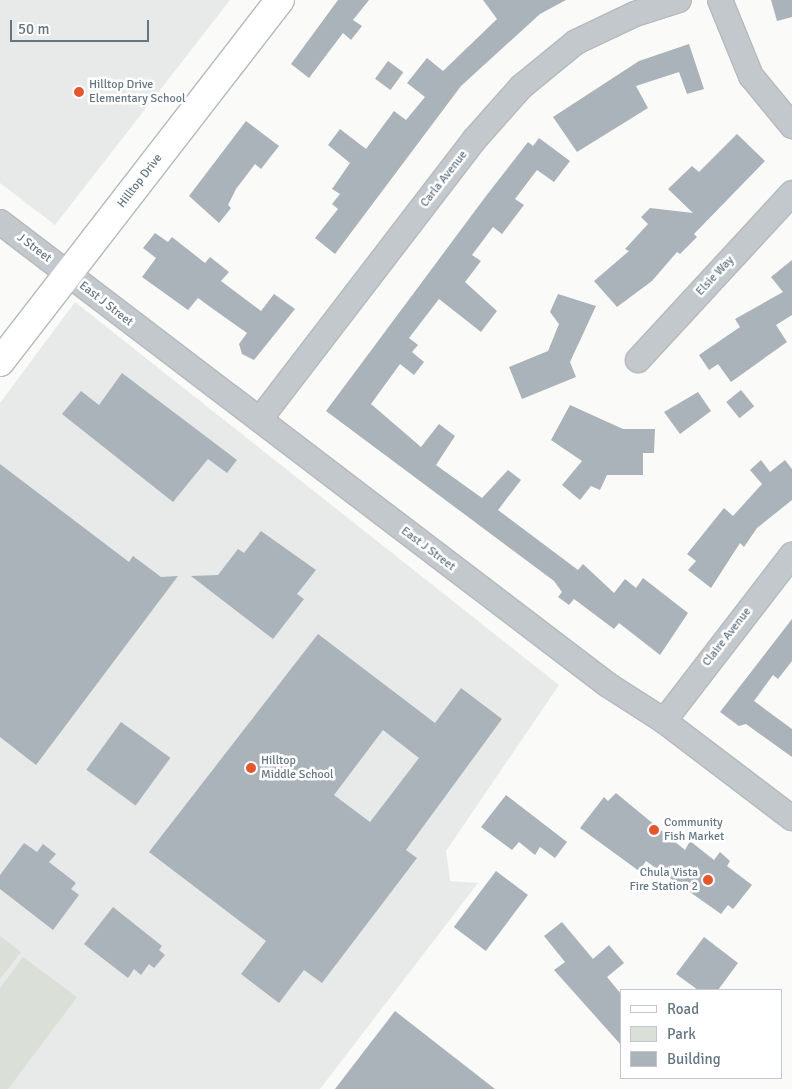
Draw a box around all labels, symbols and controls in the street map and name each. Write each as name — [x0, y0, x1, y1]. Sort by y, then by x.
scale bar — [12, 10, 151, 42]
text: 50 m — [18, 20, 49, 38]
place label: Hilltop Drive Elementary School — [89, 78, 185, 106]
marker: Hilltop Drive Elementary School — [73, 86, 85, 98]
street label: Carla Avenue — [418, 148, 470, 210]
street label: Hilltop Drive — [115, 151, 165, 211]
street label: J Street — [14, 230, 54, 266]
street label: Elsie Way — [693, 253, 737, 299]
street label: East J Street — [76, 279, 136, 329]
street label: East J Street — [398, 524, 458, 574]
street label: Claire Avenue — [700, 605, 754, 669]
place label: Hilltop Middle School — [261, 754, 334, 782]
marker: Hilltop Middle School — [245, 762, 257, 774]
place label: Community Fish Market — [664, 816, 724, 844]
marker: Community Fish Market — [648, 824, 660, 836]
place label: Chula Vista Fire Station 2 — [629, 866, 698, 894]
marker: Chula Vista Fire Station 2 — [702, 874, 714, 886]
legend — [620, 989, 782, 1079]
text: Road — [667, 1000, 699, 1018]
text: Park — [667, 1025, 696, 1043]
text: Building — [667, 1050, 721, 1068]

